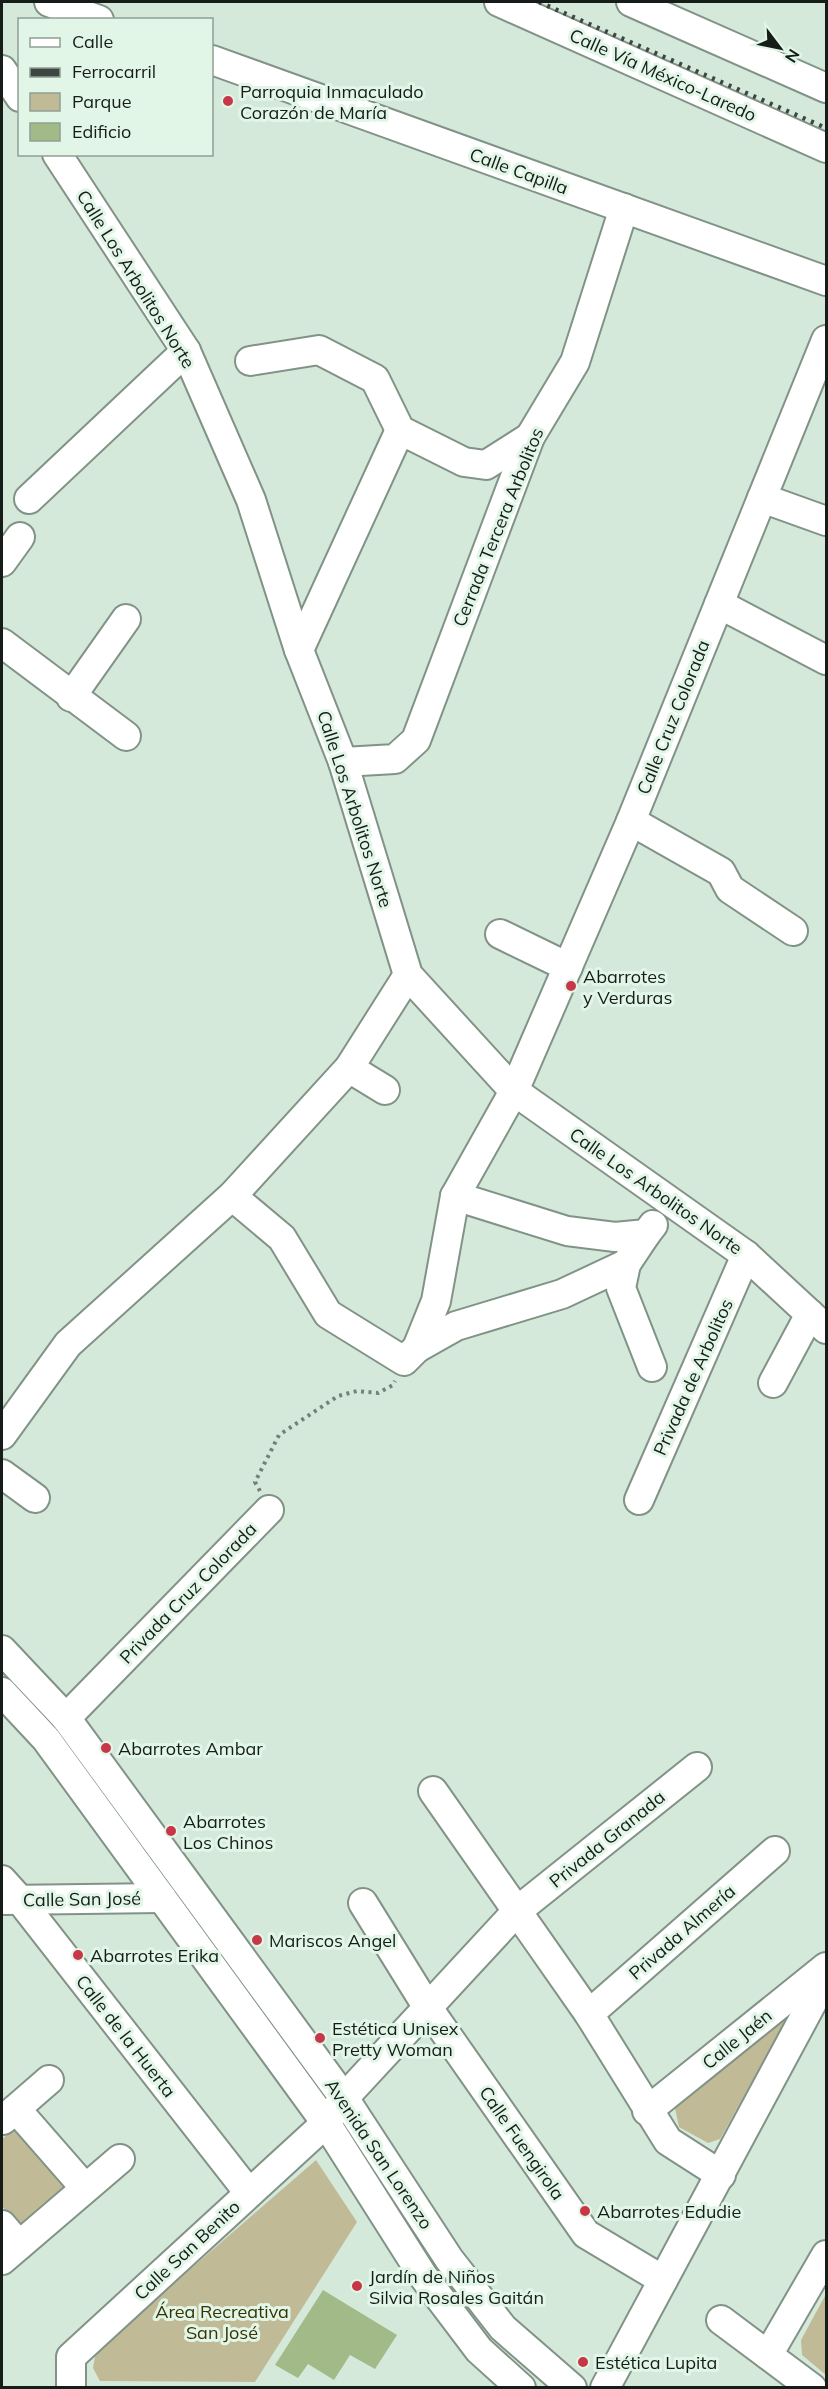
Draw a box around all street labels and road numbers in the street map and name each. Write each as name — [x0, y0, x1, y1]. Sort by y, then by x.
street label: Calle Vía México-Laredo — [566, 23, 760, 127]
street label: Calle Capilla — [467, 143, 571, 199]
street label: Calle Los Arbolitos Norte — [72, 186, 200, 372]
street label: Cerrada Tercera Arbolitos — [448, 424, 548, 630]
street label: Calle Cruz Colorada — [632, 636, 714, 798]
street label: Calle Los Arbolitos Norte — [312, 708, 398, 910]
street label: Calle Los Arbolitos Norte — [565, 1123, 747, 1259]
street label: Privada de Arbolitos — [648, 1295, 738, 1459]
street label: Privada Cruz Colorada — [115, 1518, 261, 1668]
street label: Privada Granada — [545, 1785, 669, 1893]
street label: Privada Almería — [624, 1880, 740, 1984]
street label: Calle San José — [23, 1886, 141, 1912]
street label: Calle de la Huerta — [71, 1970, 181, 2102]
street label: Calle Jaén — [698, 2004, 776, 2074]
street label: Avenida San Lorenzo — [320, 2074, 438, 2234]
street label: Calle Fuengirola — [474, 2082, 570, 2204]
street label: Calle San Benito — [129, 2195, 245, 2305]

